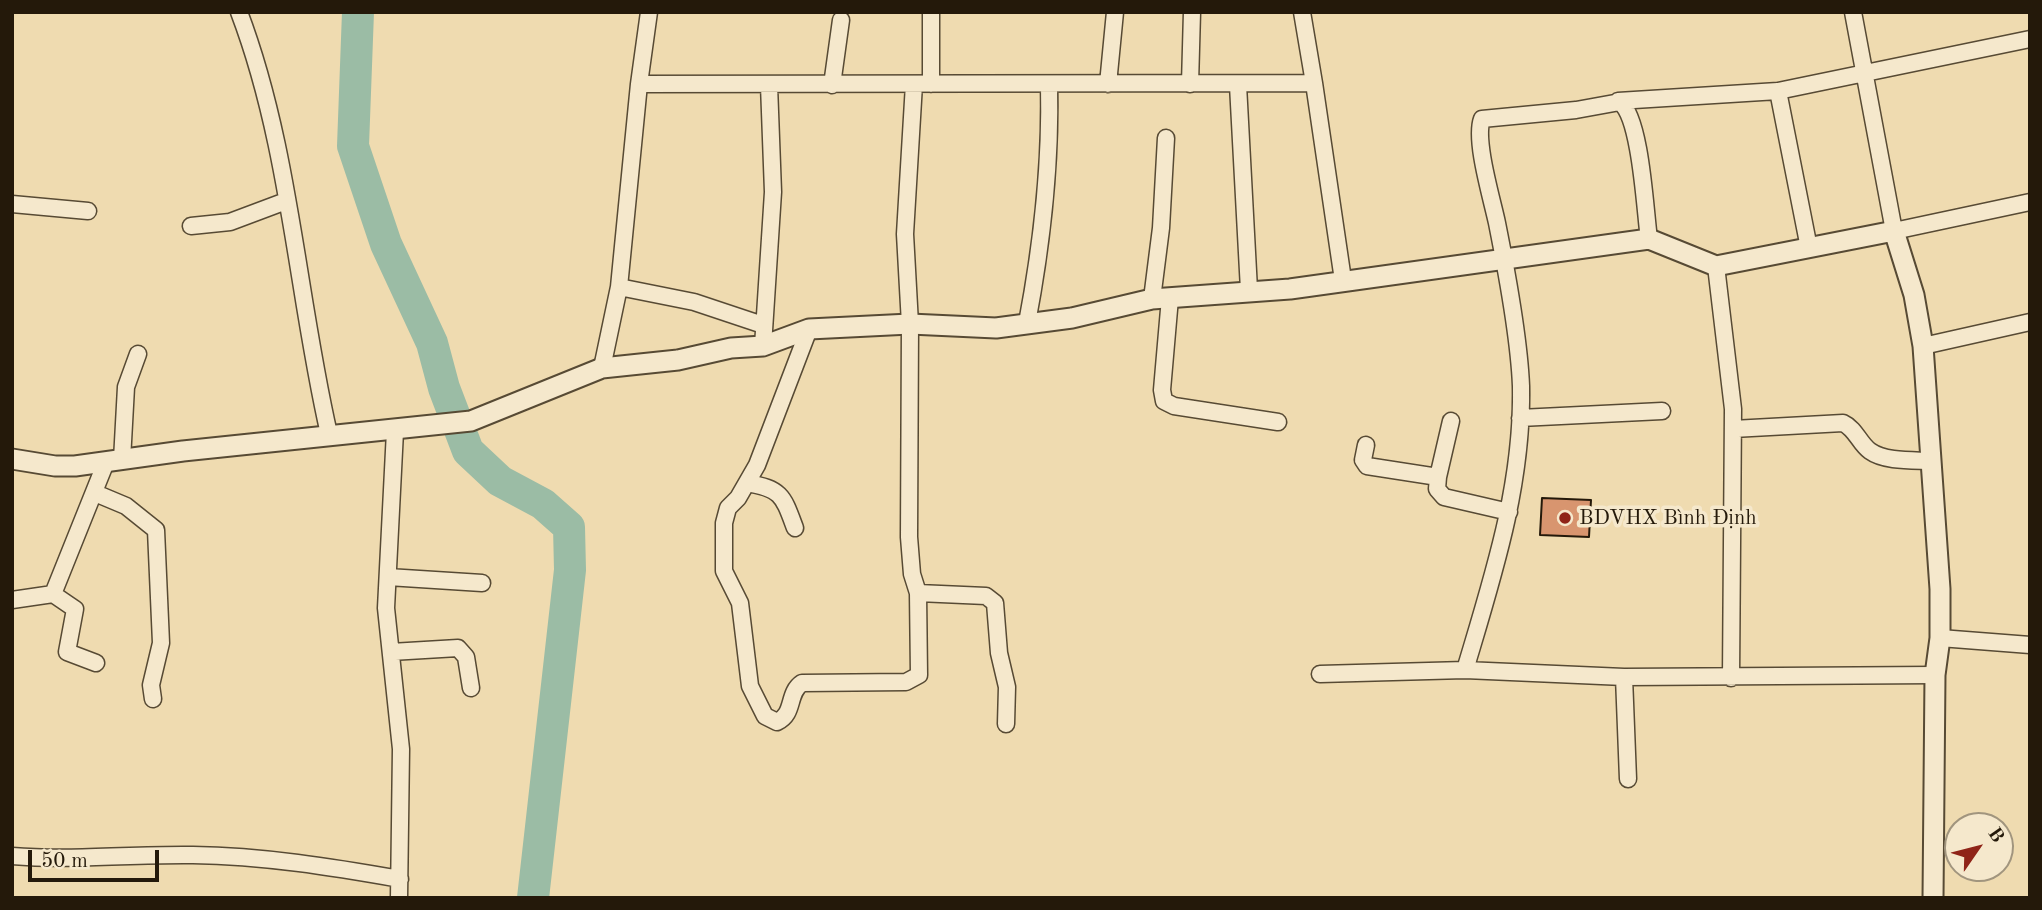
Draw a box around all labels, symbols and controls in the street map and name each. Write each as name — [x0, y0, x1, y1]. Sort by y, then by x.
place label: BDVHX Bình Định — [1579, 505, 1757, 531]
marker: BDVHX Bình Định — [1557, 510, 1573, 526]
north arrow — [1944, 812, 2014, 882]
text: B — [1983, 825, 2007, 847]
scale bar — [32, 836, 163, 880]
text: 50 m — [41, 851, 88, 872]

